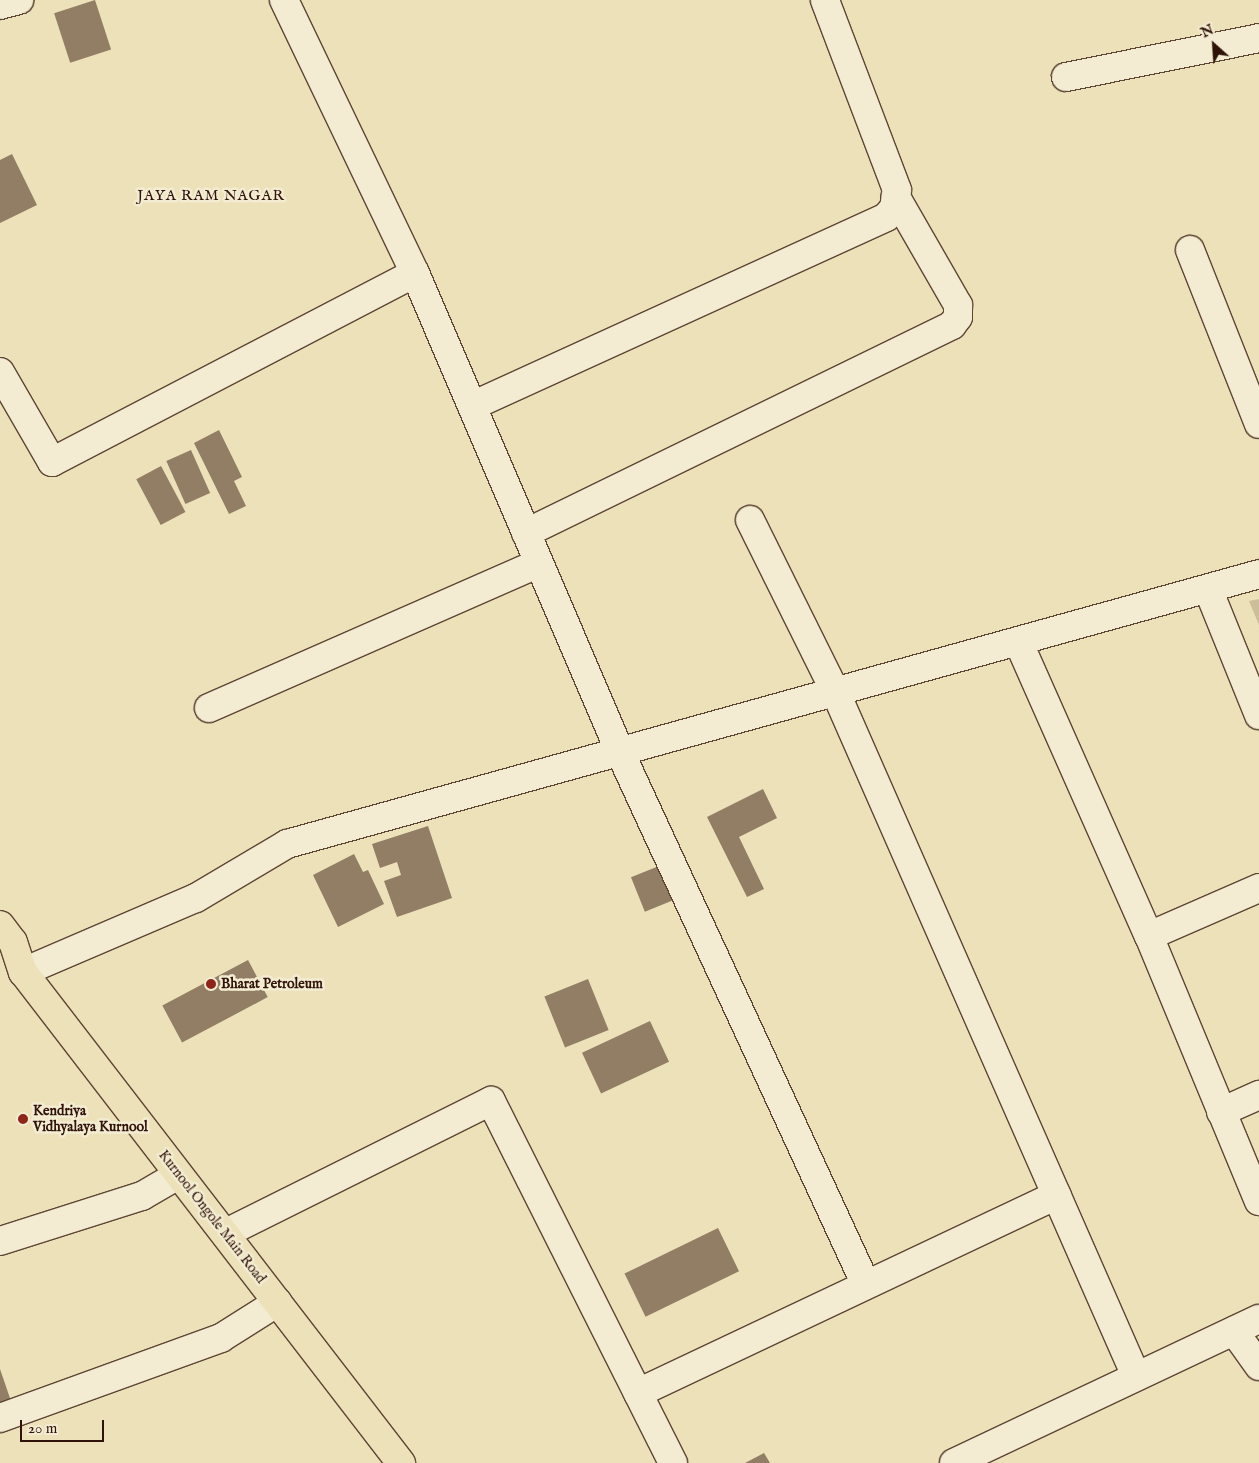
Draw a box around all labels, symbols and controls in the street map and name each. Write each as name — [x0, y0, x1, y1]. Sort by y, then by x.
north arrow — [1189, 20, 1239, 70]
text: N — [1198, 21, 1217, 42]
district label: JAYA RAM NAGAR — [135, 187, 287, 205]
place label: Bharat Petroleum — [221, 976, 323, 992]
marker: Bharat Petroleum — [205, 978, 217, 990]
place label: Kendriya Vidhyalaya Kurnool — [33, 1103, 148, 1136]
marker: Kendriya Vidhyalaya Kurnool — [17, 1113, 29, 1125]
street label: Kurnool Ongole Main Road — [155, 1147, 269, 1287]
scale bar — [22, 1410, 106, 1442]
text: 20 m — [28, 1419, 57, 1438]

